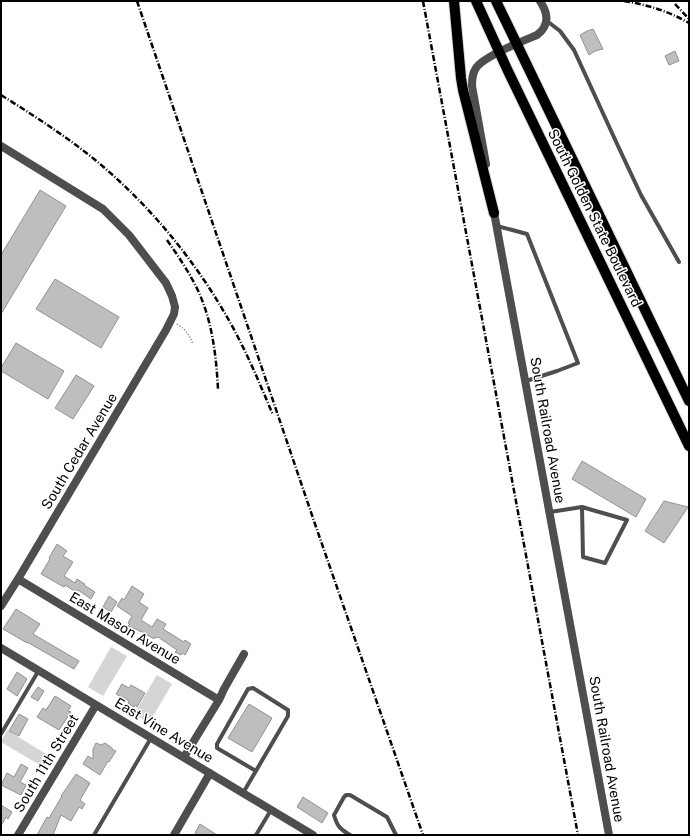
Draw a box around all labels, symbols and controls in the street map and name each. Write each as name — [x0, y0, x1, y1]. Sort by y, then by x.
street label: South Golden State Boulevard — [545, 126, 645, 310]
street label: South Railroad Avenue — [527, 356, 569, 504]
street label: South Cedar Avenue — [38, 390, 120, 512]
street label: East Mason Avenue — [67, 589, 183, 667]
street label: South Railroad Avenue — [586, 675, 628, 823]
street label: East Vine Avenue — [112, 694, 216, 766]
street label: South 11th Street — [10, 711, 82, 815]

